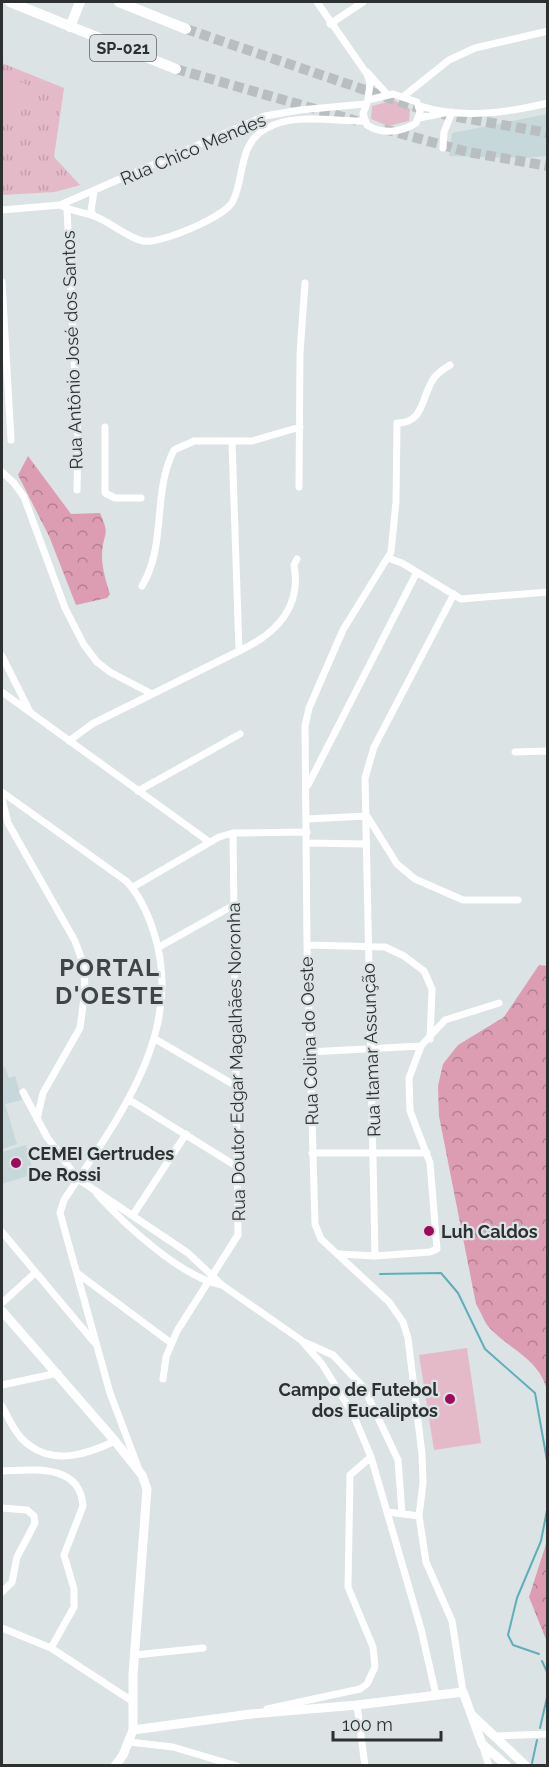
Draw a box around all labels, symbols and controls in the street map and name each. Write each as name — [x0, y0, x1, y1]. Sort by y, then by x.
road number: SP-021 — [90, 35, 156, 61]
street label: Rua Chico Mendes — [117, 109, 269, 189]
street label: Rua Antônio José dos Santos — [57, 230, 87, 470]
street label: Rua Doutor Edgar Magalhães Noronha — [223, 902, 249, 1222]
district label: PORTAL D'OESTE — [55, 953, 165, 1010]
street label: Rua Colina do Oeste — [296, 956, 322, 1126]
street label: Rua Itamar Assunção — [357, 962, 385, 1137]
place label: CEMEI Gertrudes De Rossi — [28, 1143, 174, 1185]
marker: CEMEI Gertrudes De Rossi — [9, 1156, 23, 1170]
place label: Luh Caldos — [441, 1221, 538, 1242]
marker: Luh Caldos — [422, 1224, 436, 1238]
place label: Campo de Futebol dos Eucaliptos — [279, 1379, 438, 1421]
marker: Campo de Futebol dos Eucaliptos — [443, 1392, 457, 1406]
scale bar — [333, 1704, 441, 1742]
text: 100 m — [342, 1714, 393, 1735]

